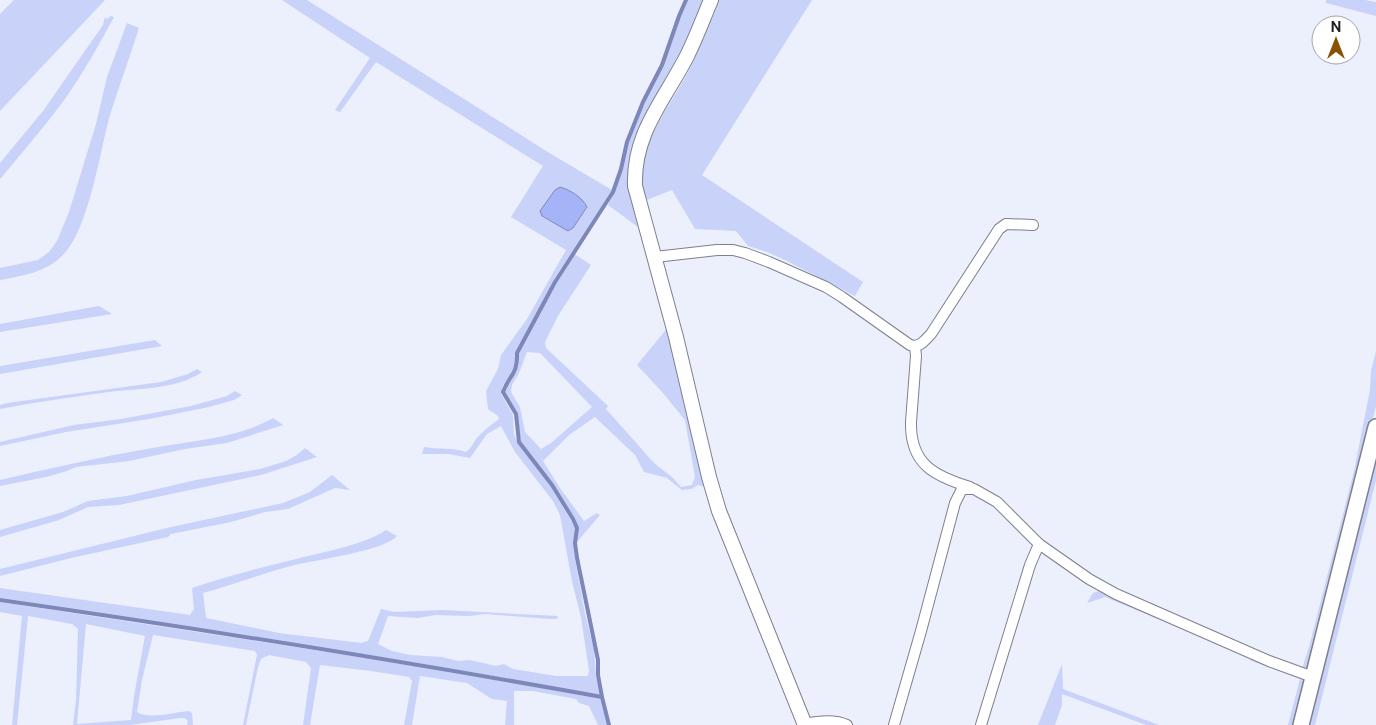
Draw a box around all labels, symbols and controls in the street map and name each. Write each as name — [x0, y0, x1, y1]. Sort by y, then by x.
north arrow — [1311, 15, 1361, 65]
text: N — [1331, 19, 1341, 35]

